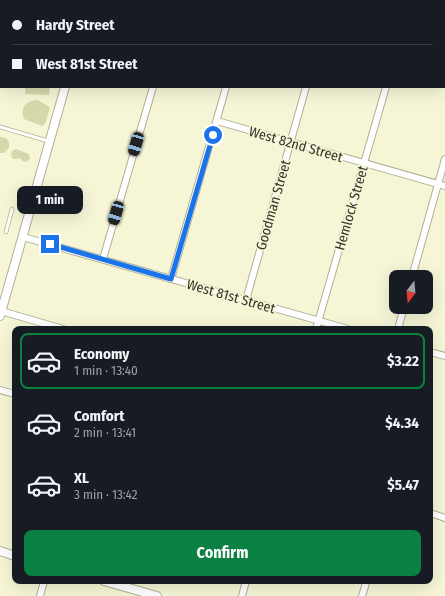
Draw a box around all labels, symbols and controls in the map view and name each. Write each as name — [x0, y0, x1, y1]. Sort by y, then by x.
text: Hardy Street — [36, 16, 115, 34]
text: West 81st Street — [36, 55, 138, 73]
street label: West 82nd Street — [247, 123, 345, 166]
route start — [204, 126, 222, 144]
car — [127, 131, 145, 157]
street label: Goodman Street — [252, 158, 295, 252]
street label: Hemlock Street — [331, 163, 372, 252]
callout: 1 min — [17, 186, 83, 214]
text: 1 min — [36, 192, 64, 207]
car — [107, 200, 125, 226]
route end — [41, 235, 59, 253]
north arrow — [389, 270, 433, 314]
map controls — [389, 270, 433, 314]
street label: West 81st Street — [185, 276, 278, 317]
icon: car — [26, 343, 62, 379]
text: Economy — [74, 345, 129, 363]
text: $3.22 — [387, 352, 419, 370]
text: 1 min · 13:40 — [74, 363, 138, 378]
icon: car — [26, 405, 62, 441]
text: Comfort — [74, 407, 125, 425]
text: $4.34 — [385, 414, 419, 432]
text: 2 min · 13:41 — [74, 425, 136, 440]
icon: car — [26, 467, 62, 503]
text: XL — [74, 469, 89, 487]
text: $5.47 — [387, 476, 419, 494]
text: 3 min · 13:42 — [74, 487, 137, 502]
button: Confirm — [24, 530, 421, 576]

